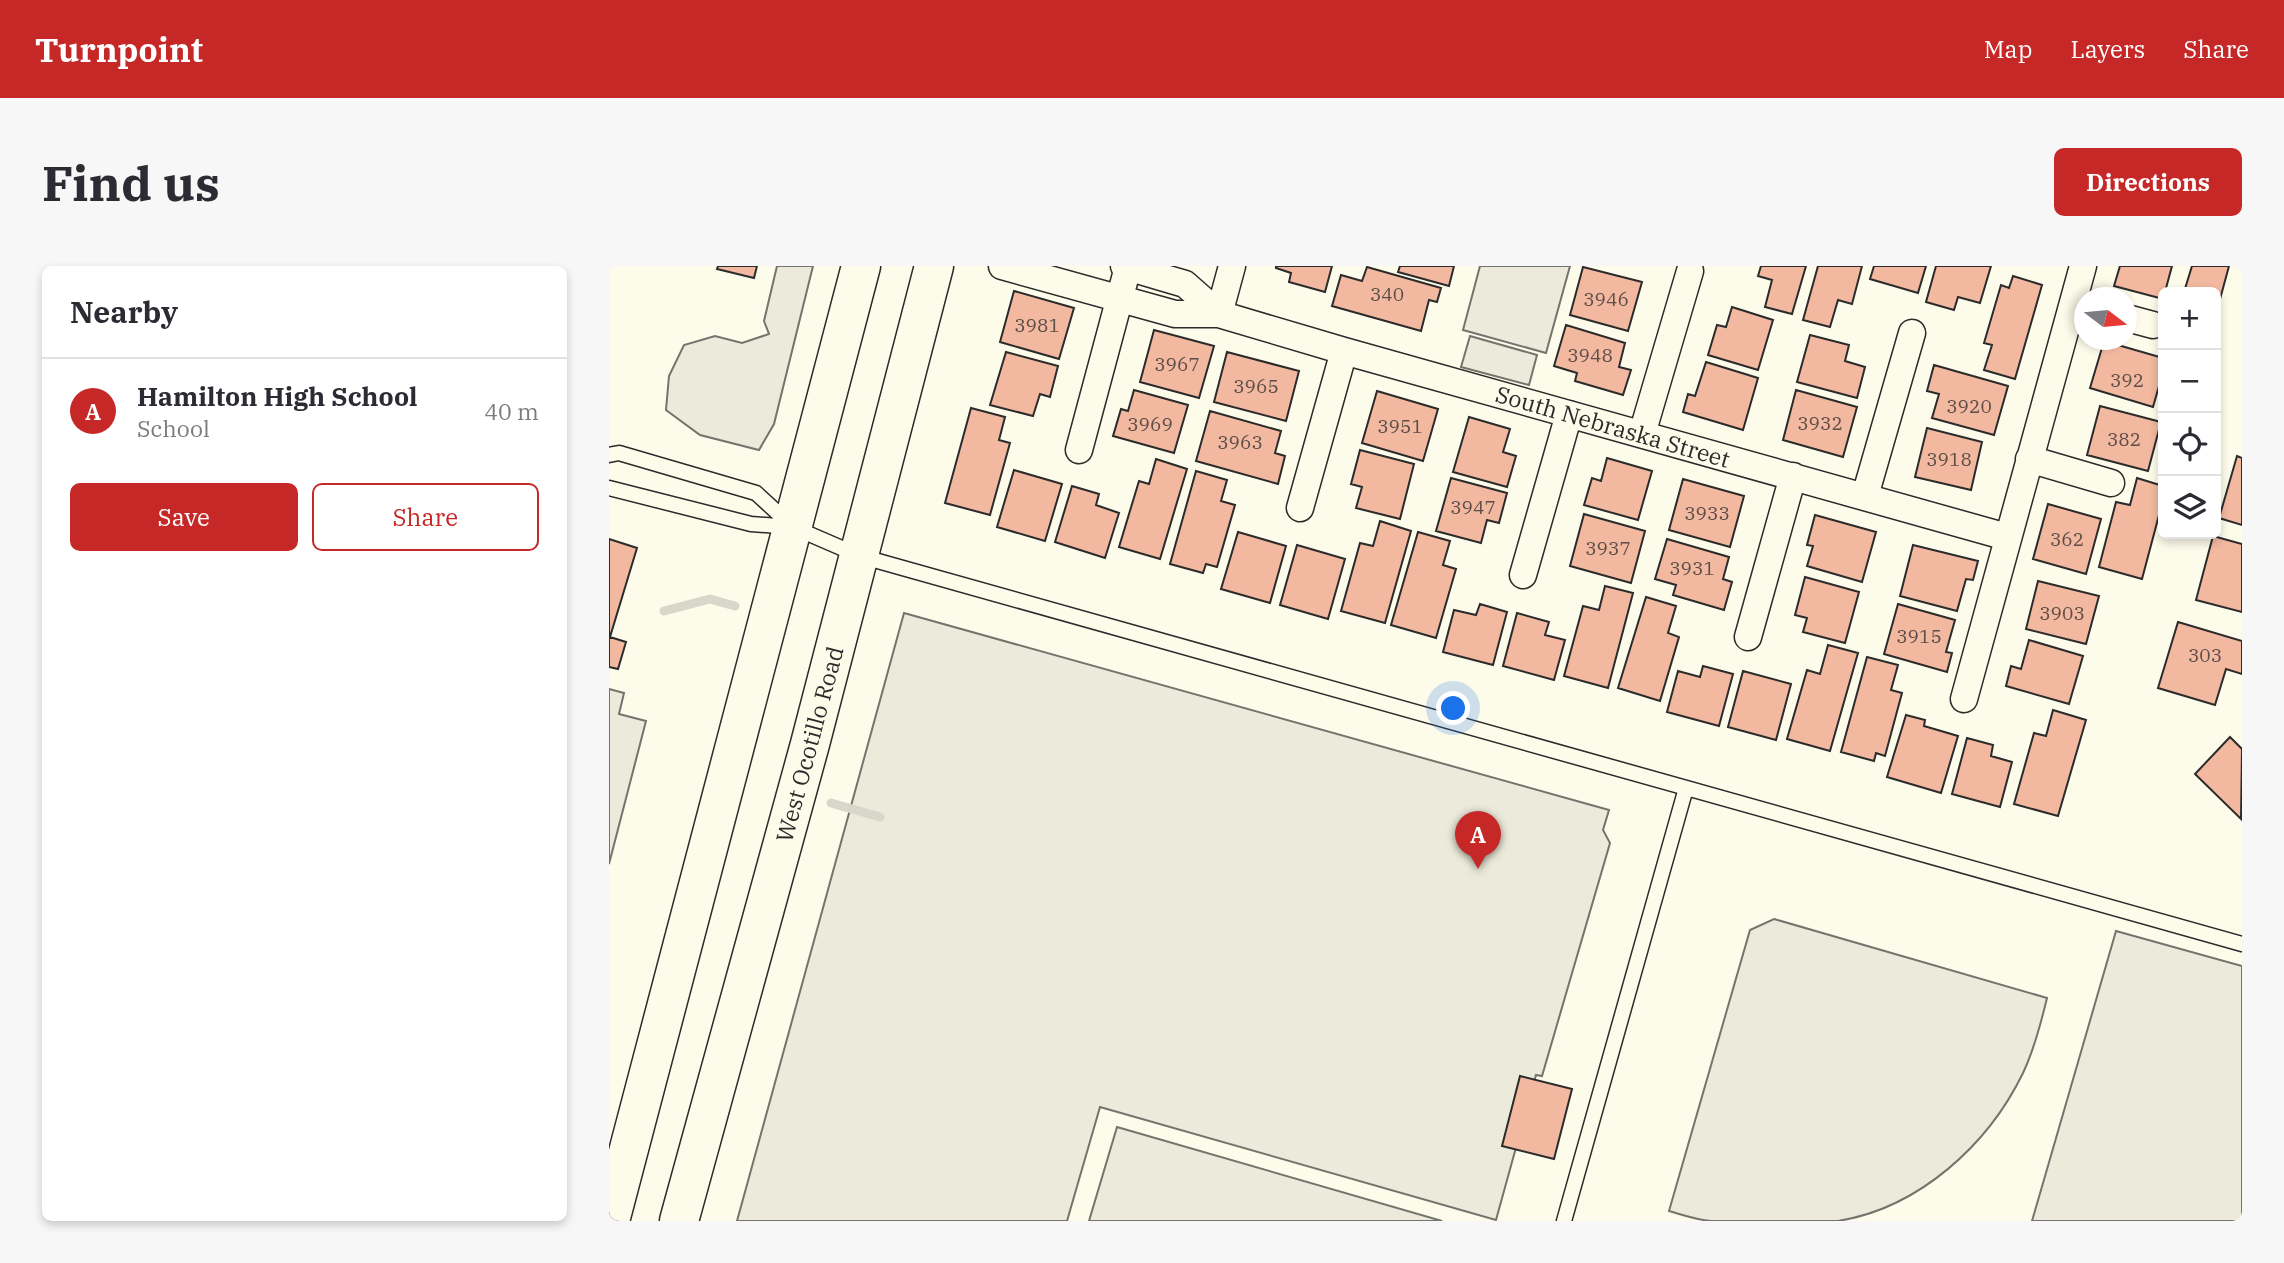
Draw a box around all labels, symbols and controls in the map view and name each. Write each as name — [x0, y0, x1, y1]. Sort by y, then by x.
text: Turnpoint — [35, 28, 203, 71]
text: Map — [1984, 33, 2032, 65]
text: Layers — [2070, 33, 2145, 65]
text: Share — [2183, 33, 2249, 65]
button: Directions — [2054, 148, 2242, 216]
text: Find us — [42, 151, 220, 214]
house number: 340 — [1370, 282, 1404, 306]
house number: 3946 — [1583, 287, 1629, 311]
north arrow — [2074, 287, 2137, 350]
map controls — [2158, 287, 2221, 539]
button: + — [2158, 287, 2221, 350]
text: Nearby — [70, 292, 178, 331]
house number: 3981 — [1014, 313, 1060, 337]
house number: 3948 — [1567, 343, 1613, 367]
button: − — [2158, 350, 2221, 413]
house number: 3967 — [1154, 352, 1200, 376]
house number: 392 — [2110, 368, 2144, 392]
house number: 3965 — [1233, 374, 1279, 398]
street label: South Nebraska Street — [1492, 378, 1734, 474]
text: Hamilton High School — [137, 379, 418, 413]
house number: 3920 — [1946, 394, 1992, 418]
text: A — [85, 396, 101, 426]
text: 40 m — [484, 396, 539, 426]
house number: 3932 — [1797, 411, 1843, 435]
house number: 3969 — [1127, 412, 1173, 436]
text: School — [137, 413, 210, 443]
button: locate — [2158, 413, 2221, 476]
house number: 3951 — [1377, 414, 1423, 438]
house number: 382 — [2107, 427, 2141, 451]
house number: 3963 — [1217, 430, 1263, 454]
house number: 3918 — [1926, 447, 1972, 471]
button: layers — [2158, 476, 2221, 539]
button: Save — [70, 483, 298, 551]
button: Share — [312, 483, 539, 551]
house number: 3947 — [1450, 495, 1496, 519]
house number: 3933 — [1684, 501, 1730, 525]
house number: 362 — [2050, 527, 2084, 551]
house number: 3937 — [1585, 536, 1631, 560]
house number: 3931 — [1669, 556, 1715, 580]
house number: 3903 — [2039, 601, 2085, 625]
house number: 3915 — [1896, 624, 1942, 648]
street label: West Ocotillo Road — [768, 643, 850, 845]
house number: 303 — [2188, 643, 2222, 667]
your location — [1436, 691, 1470, 725]
pin: A — [1455, 811, 1501, 869]

